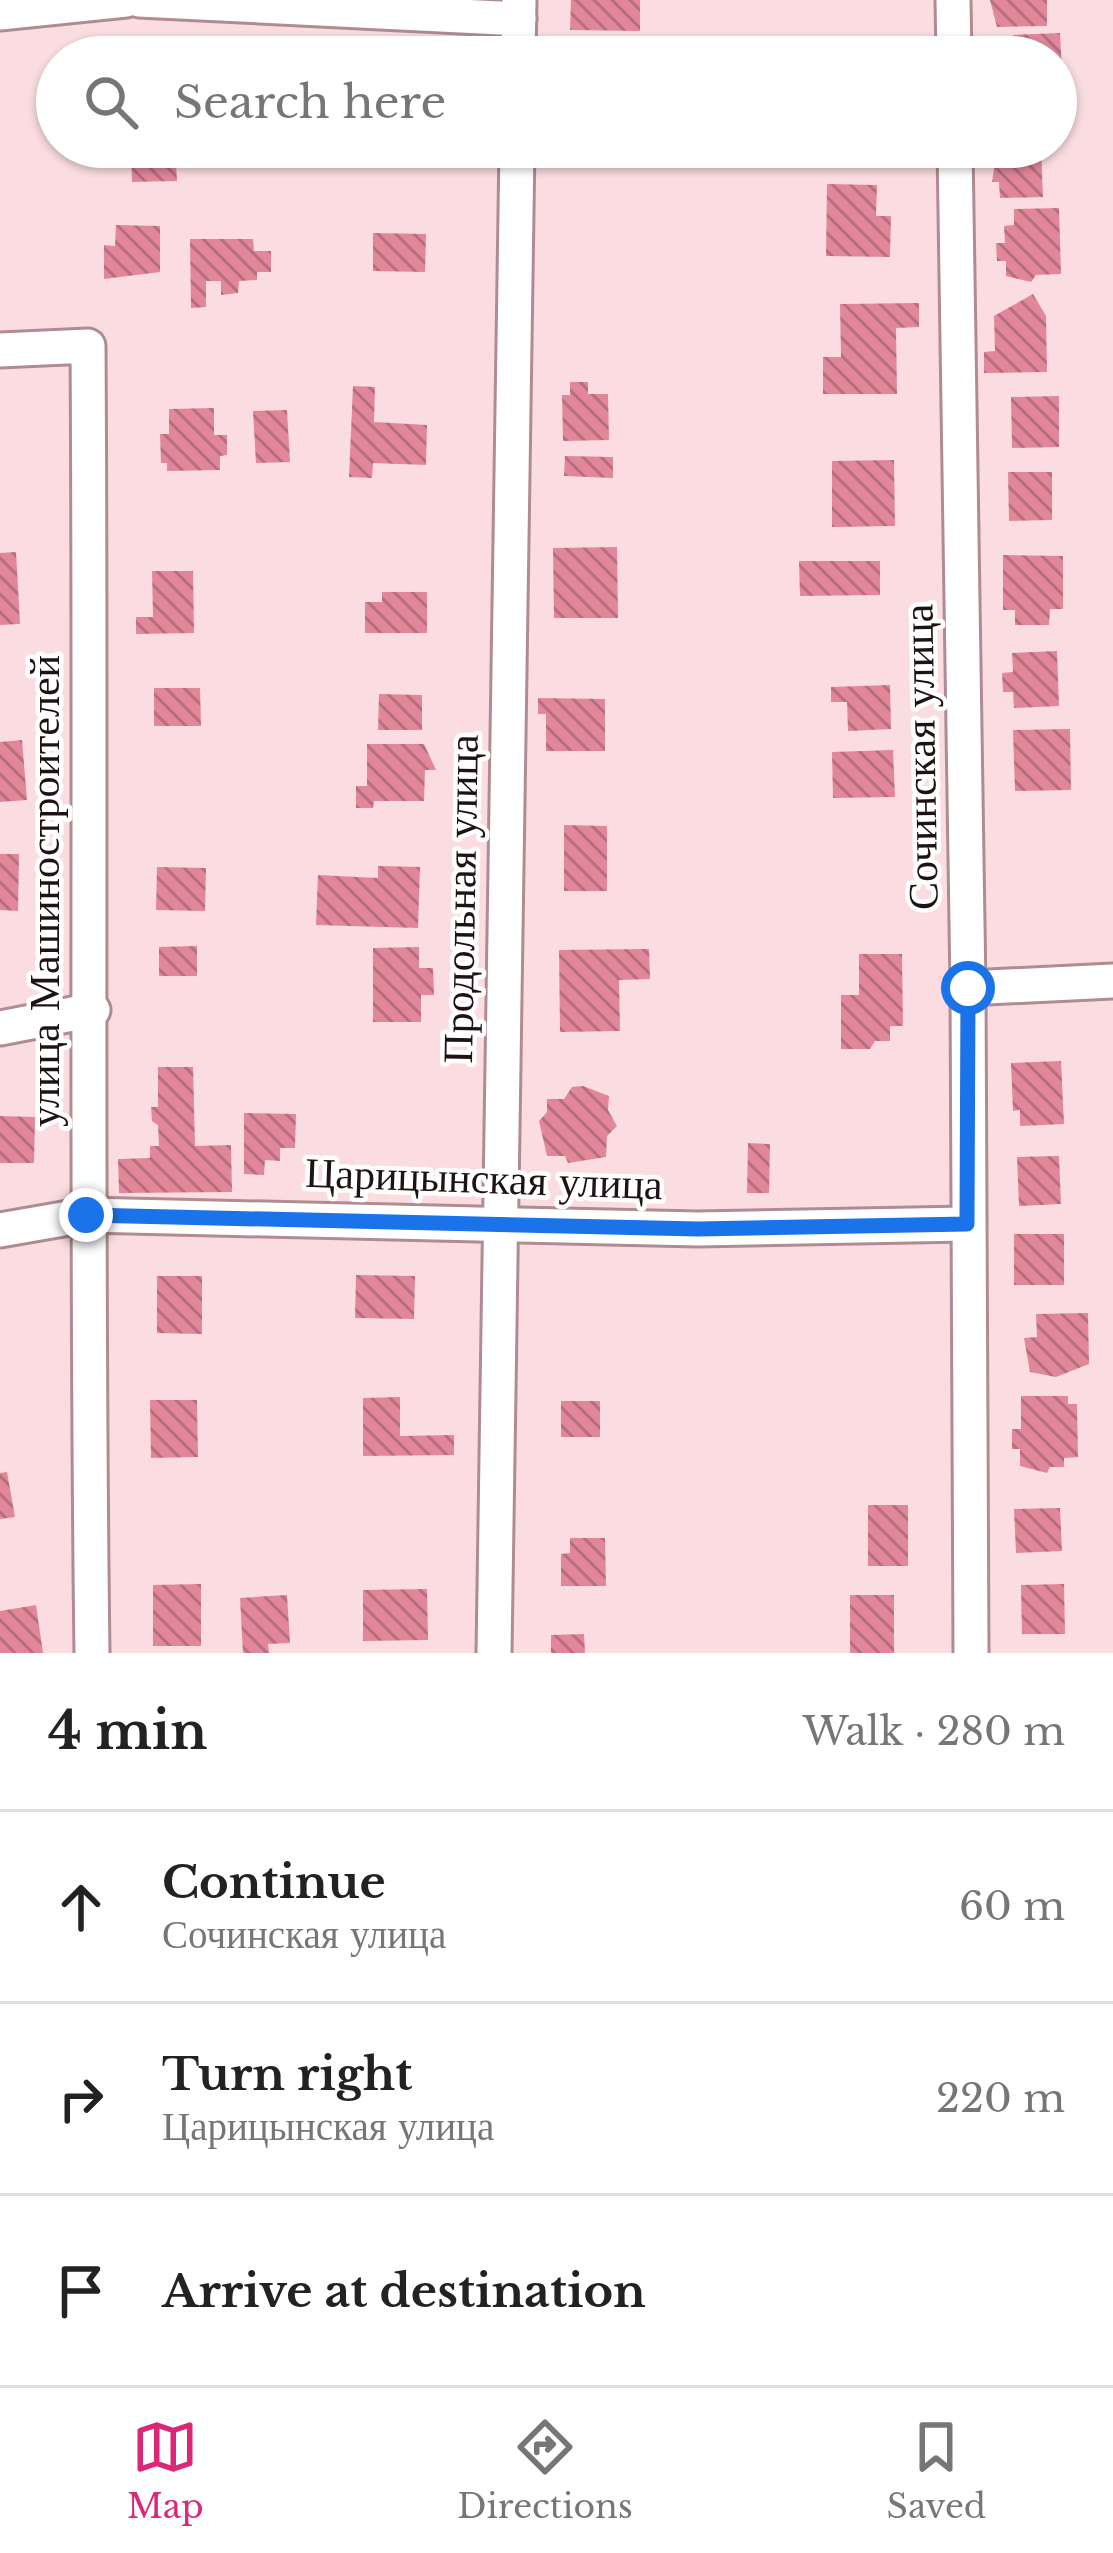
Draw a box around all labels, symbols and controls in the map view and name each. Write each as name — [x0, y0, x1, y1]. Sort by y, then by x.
search box — [36, 36, 1077, 168]
icon: search — [78, 69, 144, 135]
text: Search here — [174, 74, 446, 130]
street label: Сочинская улица — [891, 603, 949, 911]
street label: улица Машиностроителей — [18, 655, 70, 1127]
street label: Продольная улица — [431, 734, 489, 1064]
route start — [941, 961, 995, 1015]
street label: Царицынская улица — [304, 1146, 664, 1210]
route end — [59, 1188, 113, 1242]
text: 4 min — [48, 1700, 207, 1763]
text: Walk · 280 m — [803, 1707, 1065, 1756]
text: Continue — [162, 1854, 386, 1910]
icon: ahead — [48, 1874, 114, 1940]
text: 60 m — [959, 1882, 1065, 1931]
text: Сочинская улица — [162, 1910, 446, 1959]
text: Turn right — [162, 2046, 412, 2102]
icon: right — [48, 2066, 114, 2132]
text: 220 m — [936, 2074, 1065, 2123]
text: Царицынская улица — [162, 2102, 494, 2151]
icon: arrive — [48, 2258, 114, 2324]
text: Arrive at destination — [162, 2263, 646, 2319]
tab: Map — [127, 2414, 204, 2527]
tab: Directions — [457, 2414, 633, 2527]
tab: Saved — [887, 2414, 986, 2527]

